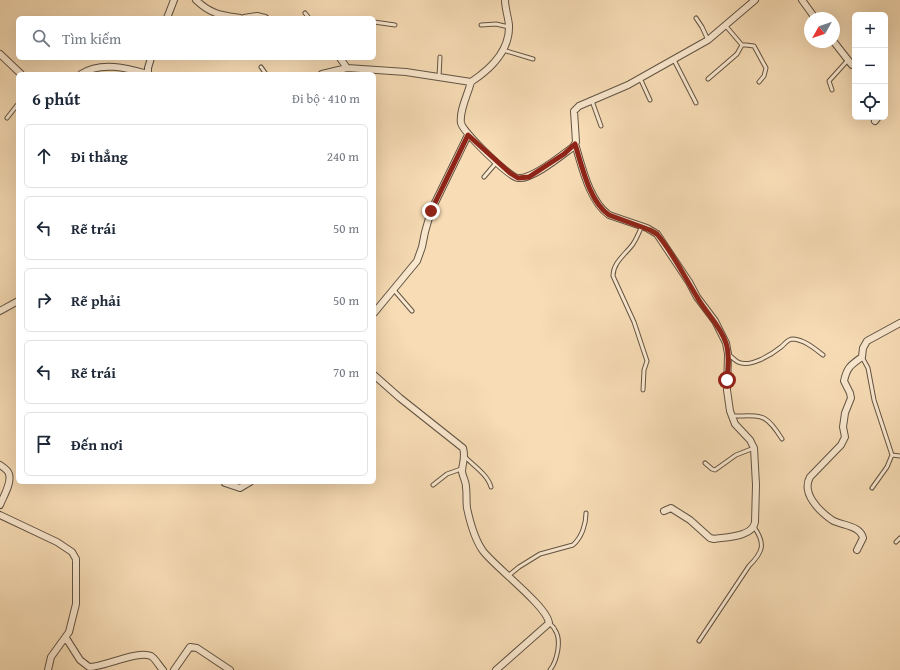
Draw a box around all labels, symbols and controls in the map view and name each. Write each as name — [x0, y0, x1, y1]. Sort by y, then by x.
north arrow — [804, 12, 840, 48]
map controls — [852, 12, 888, 120]
button: + — [852, 12, 888, 48]
search box — [16, 16, 376, 60]
icon: search — [30, 27, 52, 49]
text: Tìm kiếm — [62, 28, 121, 49]
button: − — [852, 48, 888, 84]
button: locate — [852, 84, 888, 120]
text: 6 phút — [32, 86, 80, 111]
text: Đi bộ · 410 m — [292, 89, 360, 108]
icon: ahead — [33, 145, 55, 167]
text: Đi thẳng — [71, 146, 128, 167]
text: 240 m — [327, 147, 359, 166]
route end — [422, 202, 440, 220]
icon: left — [33, 217, 55, 239]
text: Rẽ trái — [71, 218, 116, 239]
text: 50 m — [333, 219, 359, 238]
icon: right — [33, 289, 55, 311]
text: Rẽ phải — [71, 290, 121, 311]
text: 50 m — [333, 291, 359, 310]
icon: left — [33, 361, 55, 383]
text: Rẽ trái — [71, 362, 116, 383]
text: 70 m — [333, 363, 359, 382]
route start — [718, 371, 736, 389]
icon: arrive — [33, 433, 55, 455]
text: Đến nơi — [71, 434, 123, 455]

